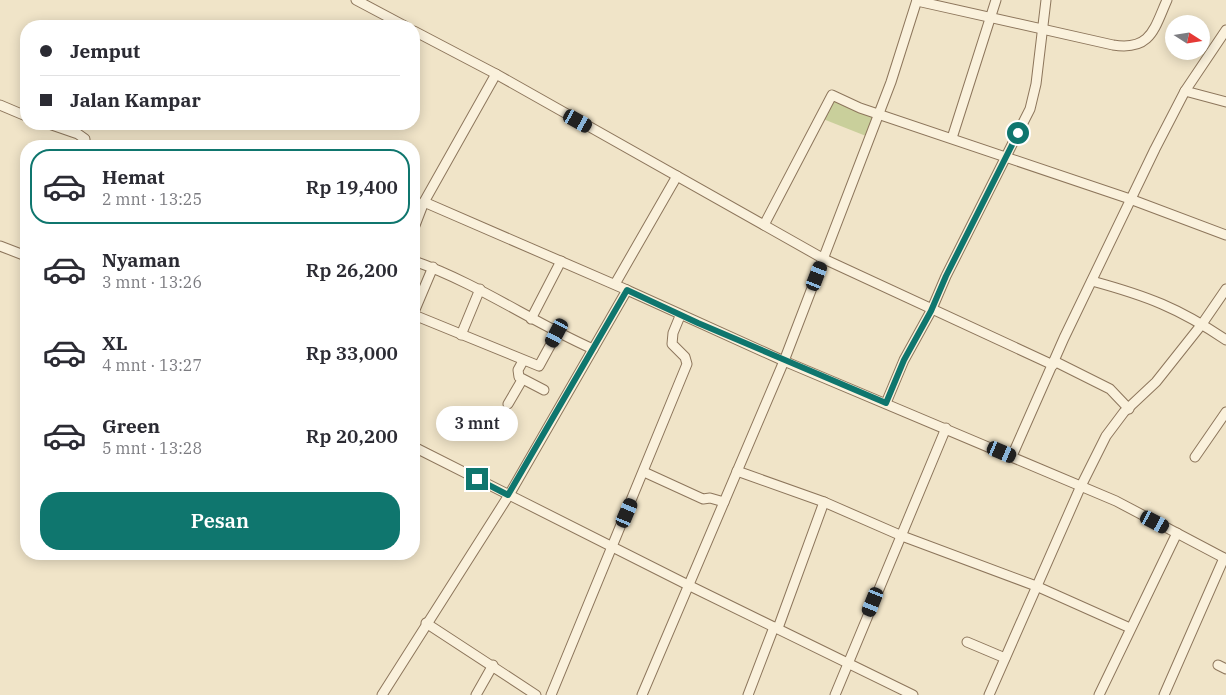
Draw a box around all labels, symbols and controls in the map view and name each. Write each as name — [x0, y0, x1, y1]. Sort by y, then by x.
north arrow — [1165, 15, 1210, 60]
map controls — [1165, 15, 1210, 60]
text: Jemput — [70, 39, 140, 63]
text: Jalan Kampar — [70, 88, 201, 112]
car — [561, 107, 594, 135]
route start — [1007, 122, 1029, 144]
icon: car — [42, 164, 87, 209]
text: Hemat — [102, 165, 165, 189]
text: Rp 19,400 — [306, 175, 398, 199]
text: 2 mnt · 13:25 — [102, 189, 202, 209]
icon: car — [42, 247, 87, 292]
text: Nyaman — [102, 248, 180, 272]
text: Rp 26,200 — [306, 258, 398, 282]
car — [804, 259, 829, 293]
text: 3 mnt · 13:26 — [102, 272, 202, 292]
car — [543, 316, 570, 350]
icon: car — [42, 330, 87, 375]
text: XL — [102, 331, 128, 355]
text: Rp 33,000 — [306, 341, 398, 365]
text: 4 mnt · 13:27 — [102, 355, 202, 375]
callout: 3 mnt — [436, 406, 518, 442]
icon: car — [42, 413, 87, 458]
text: 3 mnt — [454, 413, 500, 433]
text: Green — [102, 414, 160, 438]
text: Rp 20,200 — [306, 424, 398, 448]
text: 5 mnt · 13:28 — [102, 438, 202, 458]
car — [985, 439, 1018, 465]
route end — [466, 468, 488, 490]
button: Pesan — [40, 492, 400, 550]
car — [614, 496, 639, 530]
car — [1138, 508, 1171, 536]
car — [860, 585, 885, 619]

